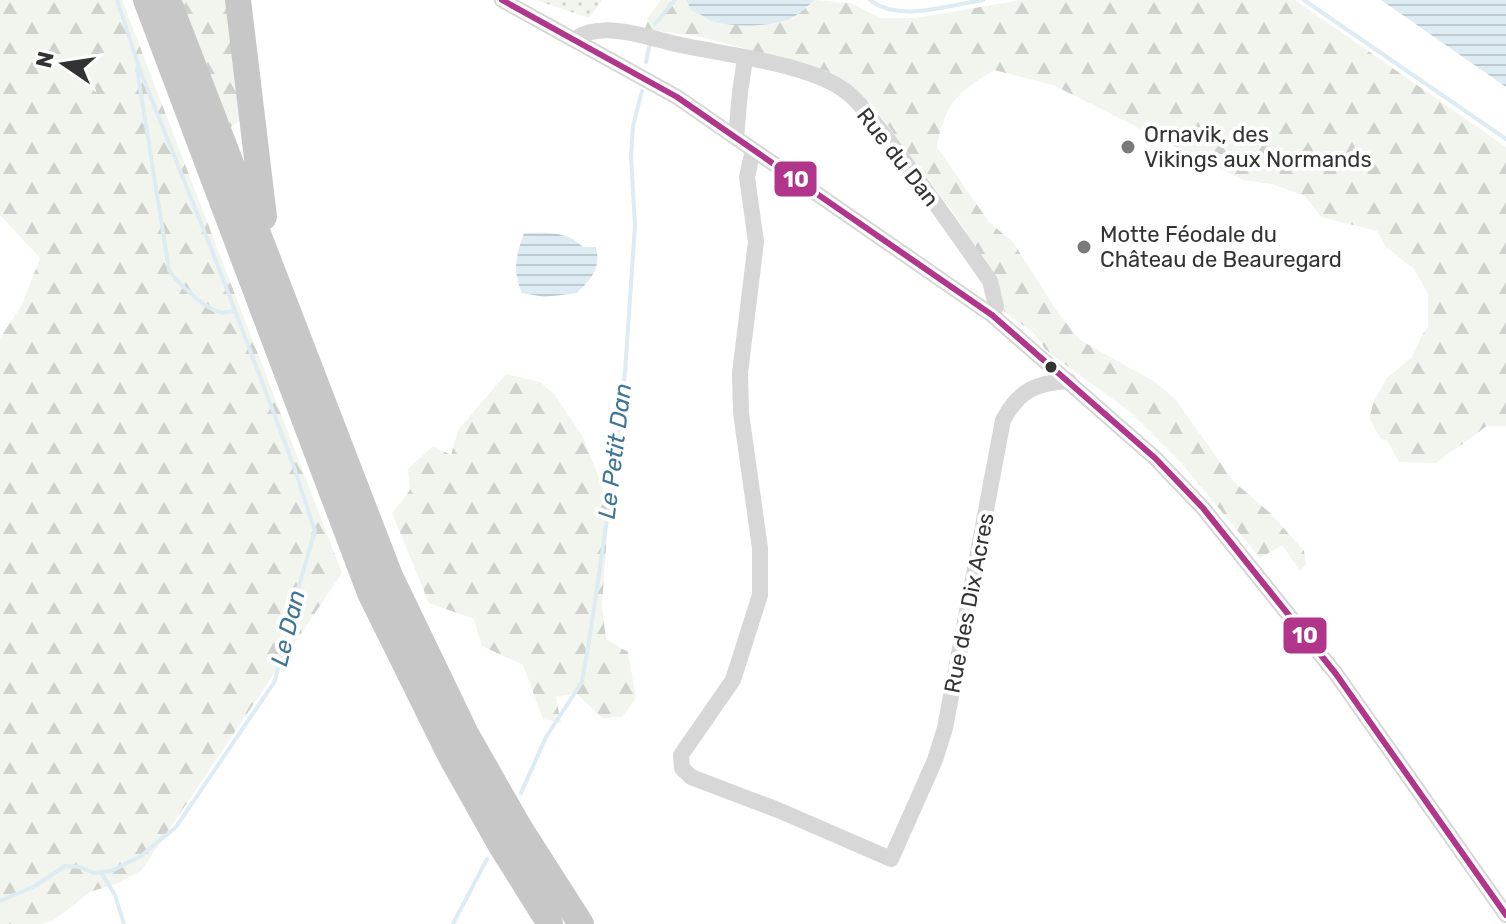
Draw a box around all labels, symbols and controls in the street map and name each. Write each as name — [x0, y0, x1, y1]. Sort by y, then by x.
north arrow — [24, 24, 104, 104]
text: N — [30, 49, 60, 70]
street label: Rue du Dan — [851, 102, 945, 212]
place label: Ornavik, des Vikings aux Normands — [1144, 121, 1372, 173]
marker: Ornavik, des Vikings aux Normands — [1119, 138, 1137, 156]
line badge: 10 — [773, 160, 818, 198]
text: 10 — [783, 166, 809, 193]
place label: Motte Féodale du Château de Beauregard — [1100, 221, 1342, 273]
marker: Motte Féodale du Château de Beauregard — [1075, 238, 1093, 256]
unlabelled marker — [1043, 359, 1059, 375]
water label: Le Petit Dan — [593, 382, 637, 520]
street label: Rue des Dix Acres — [938, 511, 1000, 695]
water label: Le Dan — [265, 587, 311, 669]
line badge: 10 — [1282, 616, 1328, 655]
text: 10 — [1292, 622, 1318, 649]

